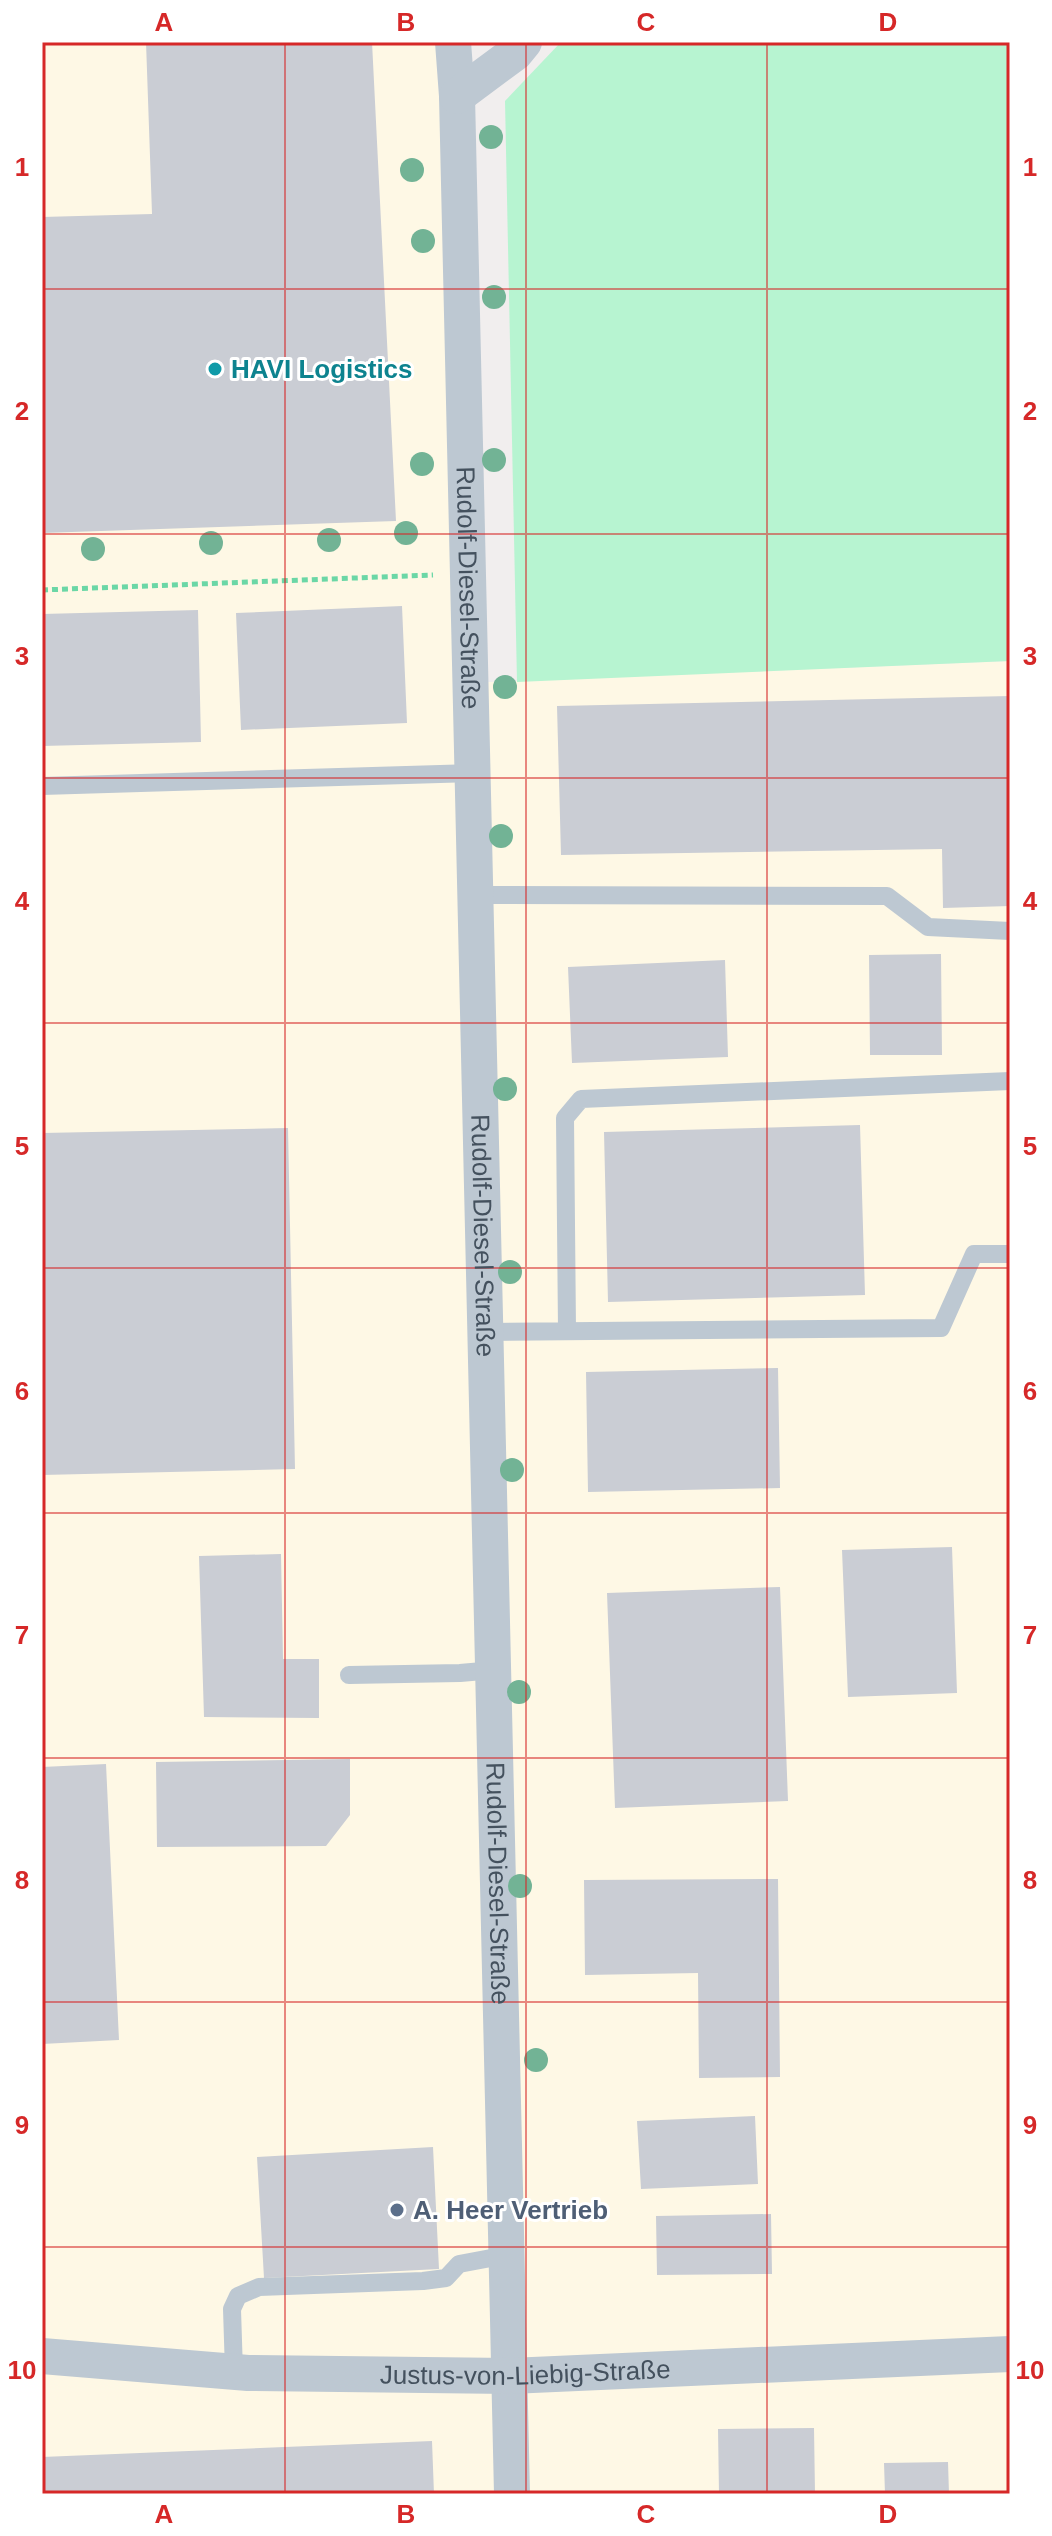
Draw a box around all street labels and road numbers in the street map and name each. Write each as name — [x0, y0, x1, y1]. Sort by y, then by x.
street label: Rudolf-Diesel-Straße — [450, 466, 486, 709]
street label: Rudolf-Diesel-Straße — [465, 1114, 501, 1357]
street label: Rudolf-Diesel-Straße — [480, 1762, 516, 2005]
street label: Justus-von-Liebig-Straße — [380, 2354, 671, 2391]

